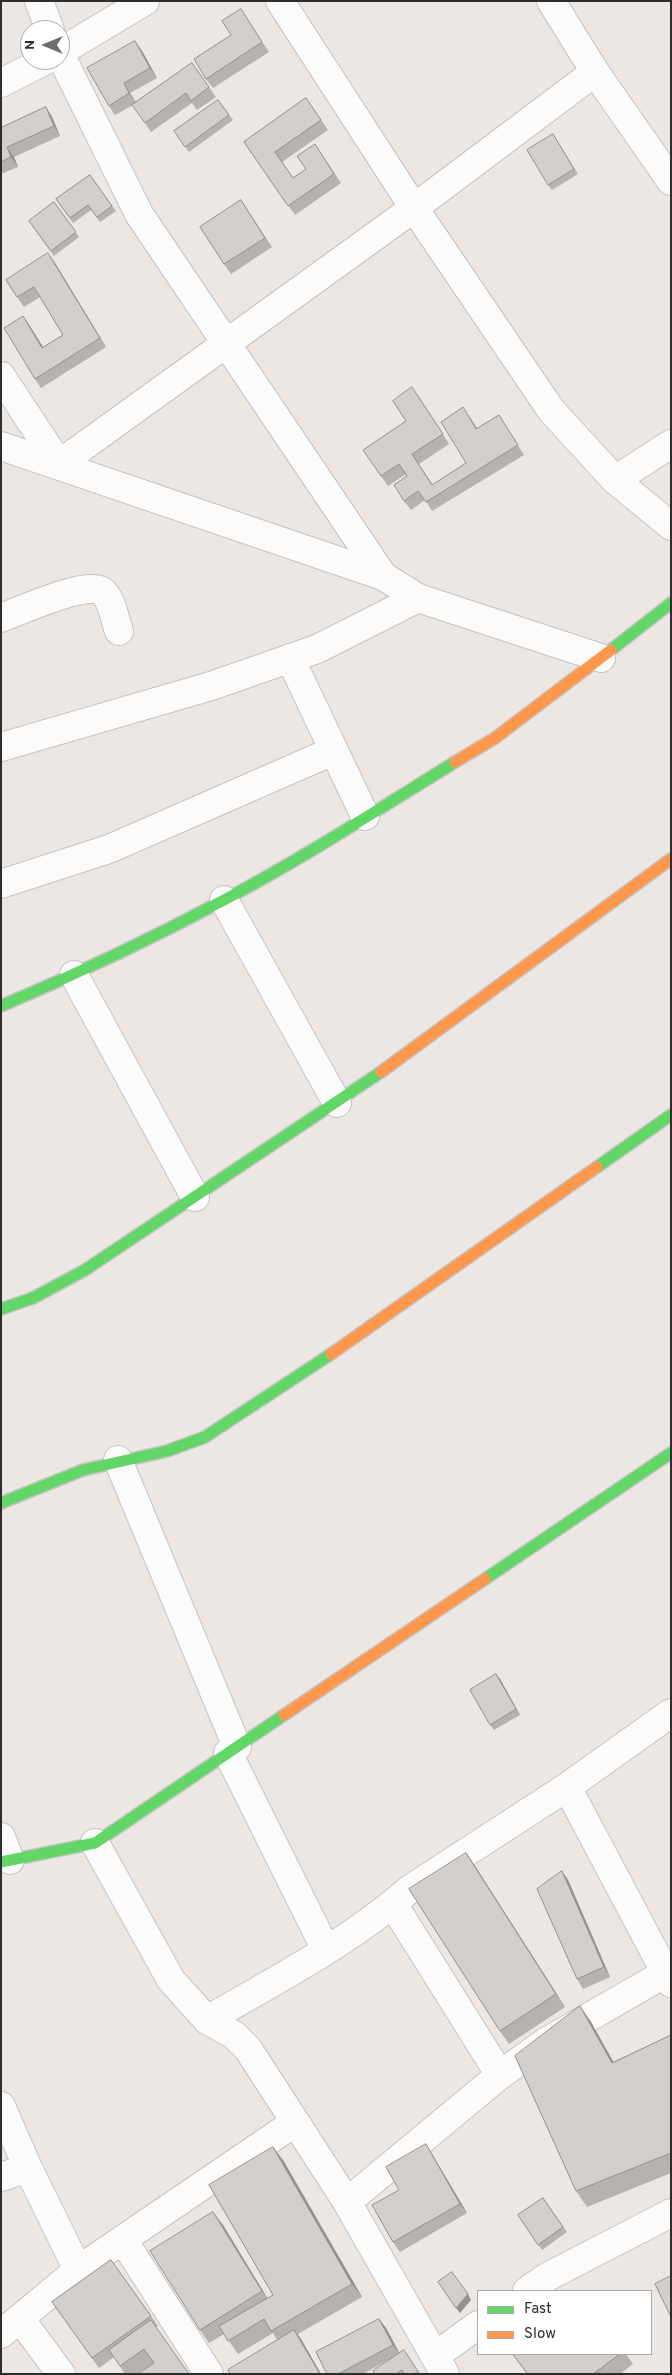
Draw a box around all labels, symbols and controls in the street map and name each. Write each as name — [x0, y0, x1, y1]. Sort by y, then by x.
north arrow — [20, 20, 70, 70]
text: N — [22, 40, 39, 50]
legend — [477, 2290, 652, 2355]
text: Fast — [524, 2300, 552, 2319]
text: Slow — [524, 2325, 556, 2344]

